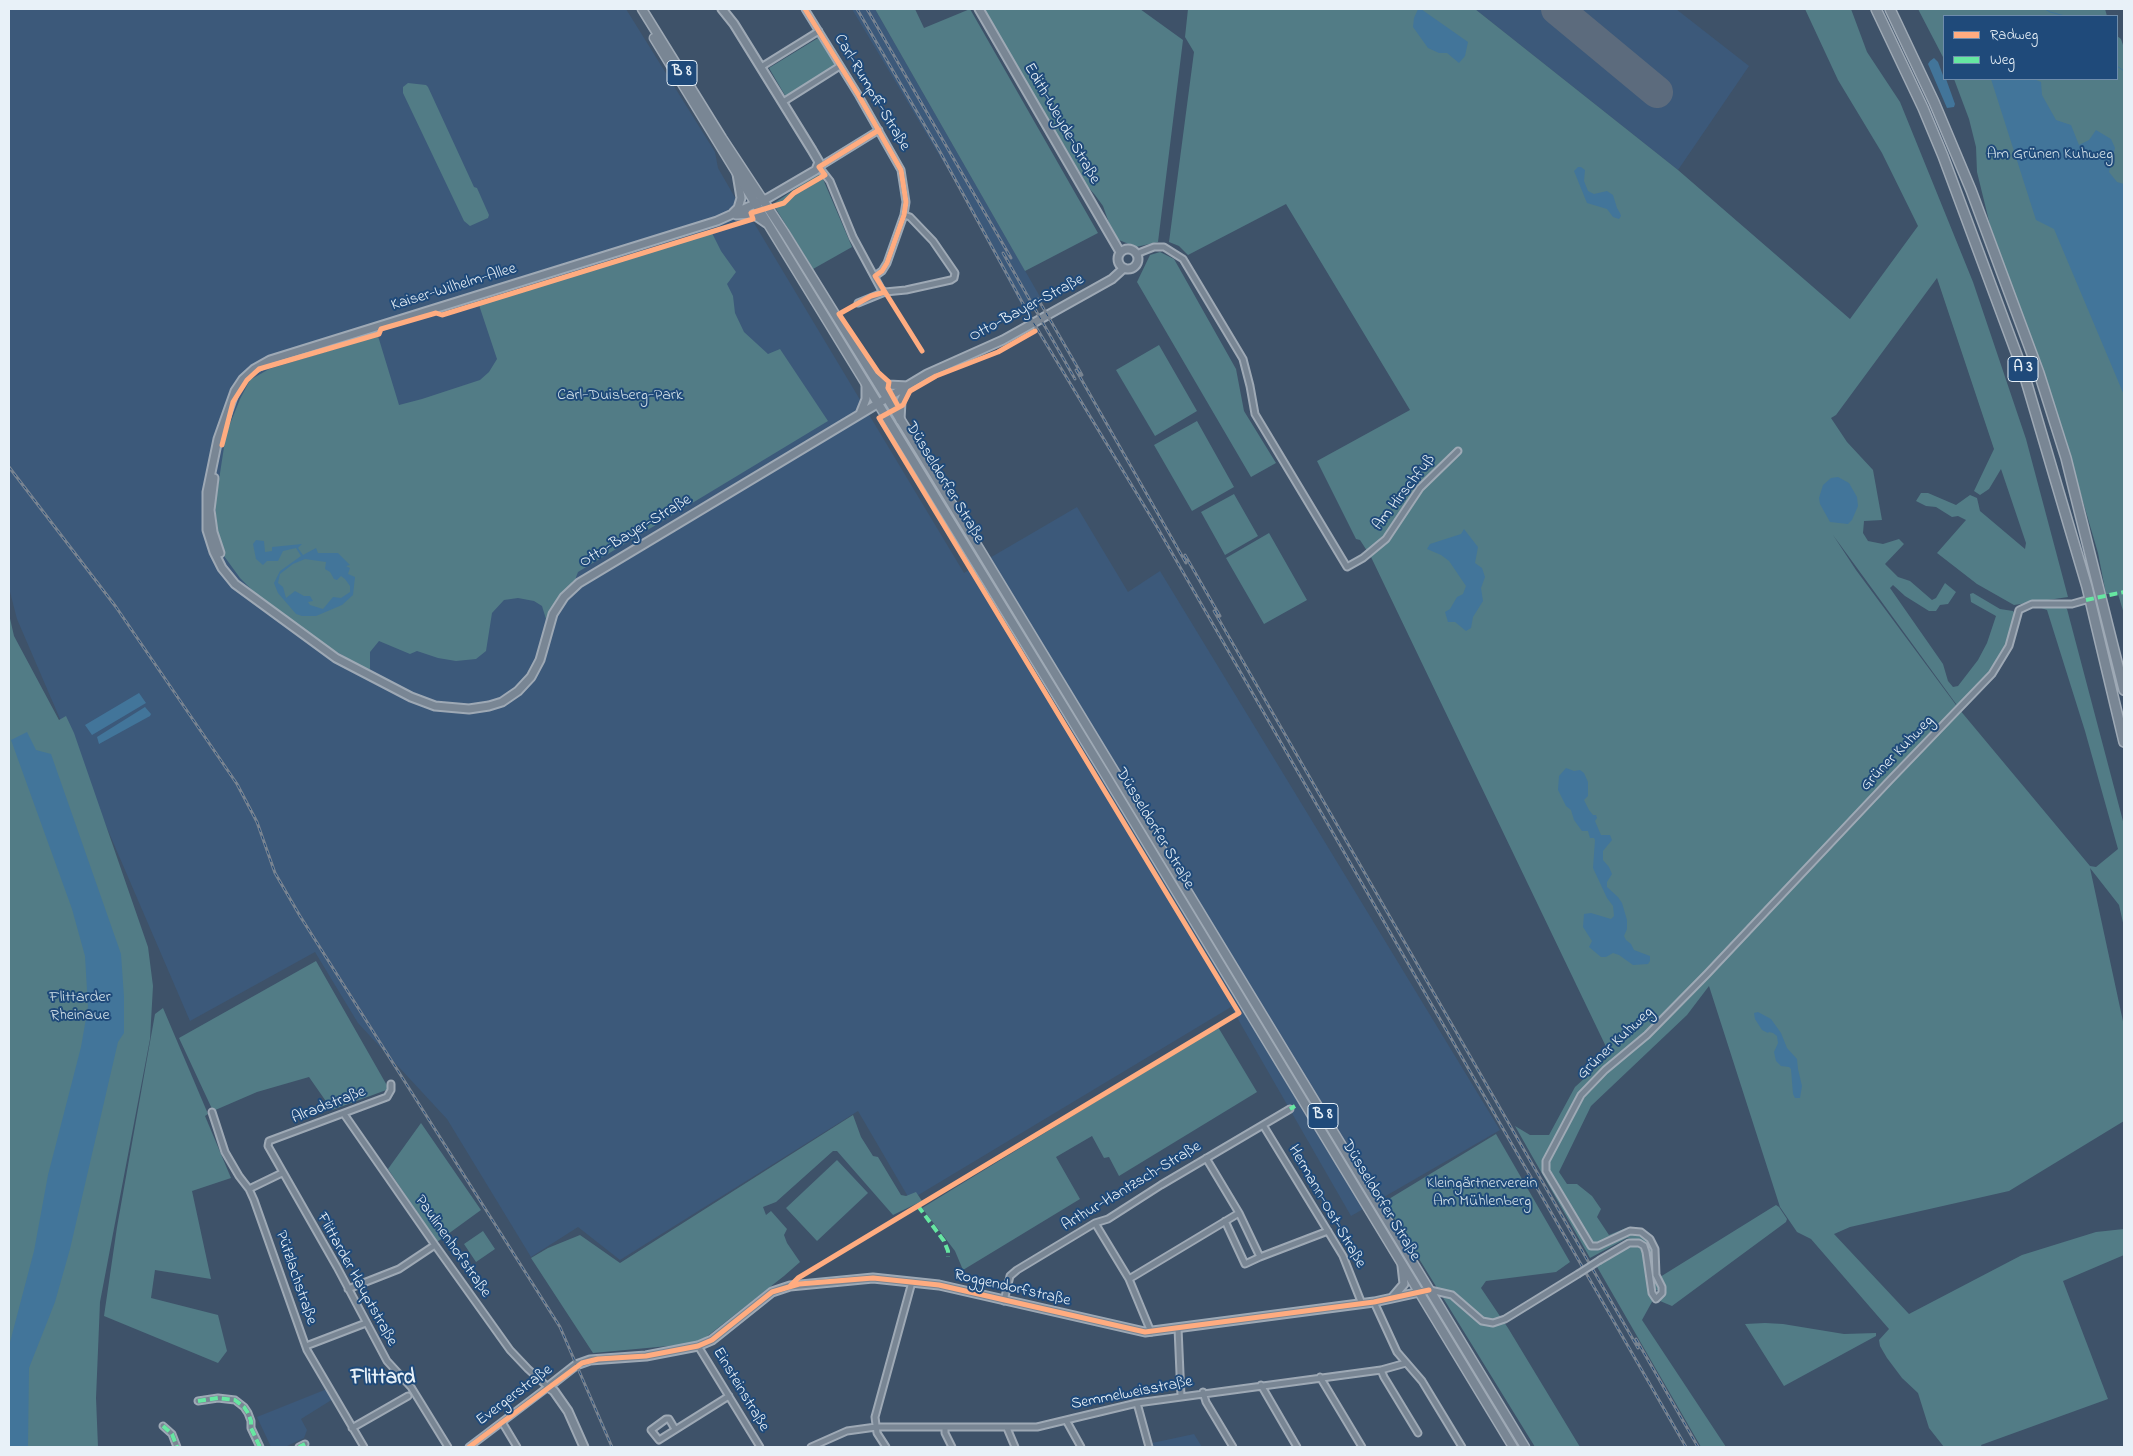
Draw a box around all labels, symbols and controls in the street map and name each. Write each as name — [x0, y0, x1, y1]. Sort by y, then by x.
legend — [1943, 15, 2118, 80]
text: Radweg — [1990, 24, 2038, 46]
street label: Carl-Rumpff-Straße — [829, 31, 913, 155]
text: Weg — [1990, 49, 2015, 71]
road number: B 8 — [667, 60, 697, 86]
street label: Edith-Weyde-Straße — [1019, 60, 1103, 188]
park label: Am Grünen Kuhweg — [1987, 145, 2113, 165]
street label: Kaiser-Wilhelm-Allee — [389, 260, 519, 316]
street label: Otto-Bayer-Straße — [967, 271, 1087, 347]
road number: A 3 — [2008, 356, 2038, 382]
park label: Carl-Duisberg-Park — [557, 386, 683, 406]
street label: Düsseldorfer Straße — [900, 419, 988, 547]
street label: Am Hirschfuß — [1369, 451, 1441, 535]
street label: Otto-Bayer-Straße — [577, 491, 695, 573]
street label: Grüner Kuhweg — [1857, 712, 1939, 796]
street label: Düsseldorfer Straße — [1110, 765, 1198, 893]
park label: Flittarder Rheinaue — [49, 988, 111, 1026]
street label: Grüner Kuhweg — [1574, 1004, 1658, 1084]
street label: Alradstraße — [289, 1083, 369, 1129]
road number: B 8 — [1308, 1104, 1338, 1128]
street label: Düsseldorfer Straße — [1336, 1137, 1424, 1265]
street label: Arthur-Hantzsch-Straße — [1059, 1138, 1205, 1236]
street label: Hermann-Ost-Straße — [1283, 1142, 1369, 1272]
park label: Kleingärtnerverein Am Mühlenberg — [1427, 1174, 1537, 1212]
street label: Paulinenhofstraße — [410, 1192, 494, 1302]
street label: Flittarder Hauptstraße — [311, 1210, 401, 1350]
street label: Pützlachstraße — [270, 1228, 320, 1328]
street label: Roggendorfstraße — [952, 1266, 1072, 1312]
street label: Einsteinstraße — [707, 1345, 773, 1435]
street label: Evergerstraße — [473, 1361, 557, 1431]
district label: Flittard — [351, 1367, 415, 1393]
street label: Semmelweisstraße — [1070, 1373, 1194, 1415]

